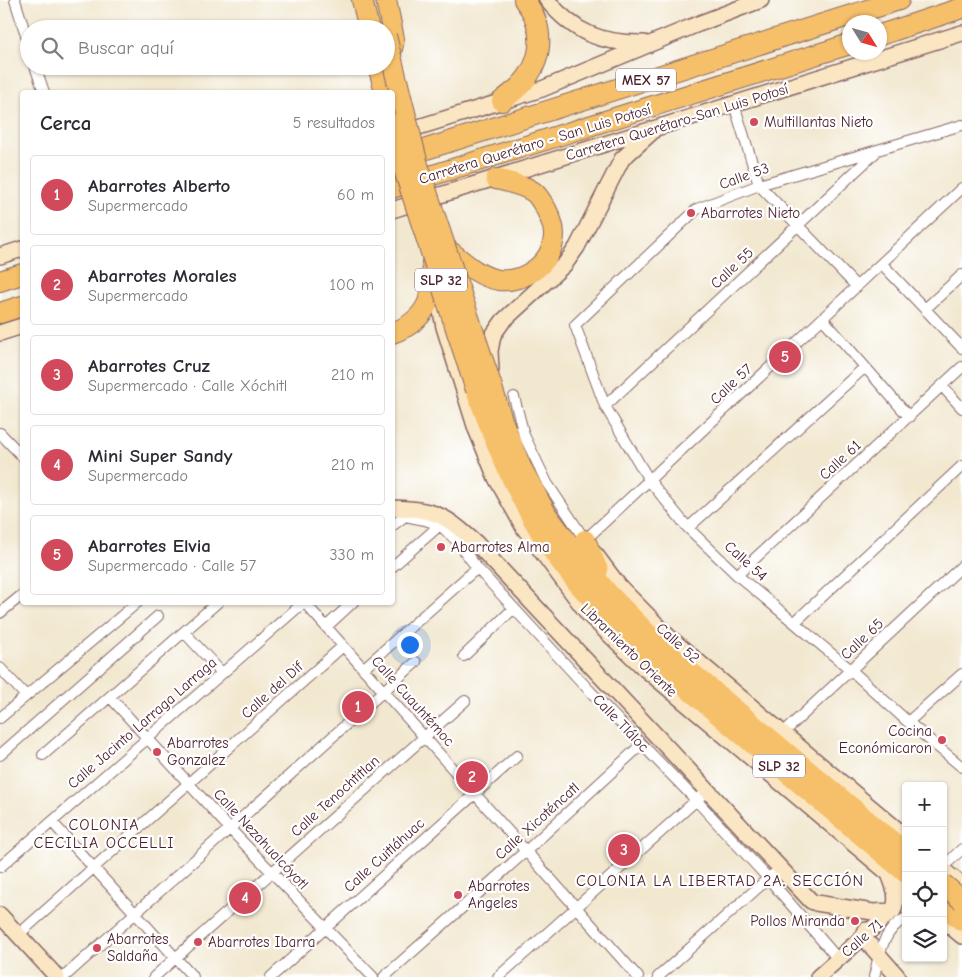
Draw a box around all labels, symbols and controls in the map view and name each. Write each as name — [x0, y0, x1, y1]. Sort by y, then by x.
north arrow — [842, 15, 887, 60]
search box — [20, 20, 395, 75]
icon: search — [38, 34, 66, 62]
text: Buscar aquí — [78, 37, 174, 59]
road number: MEX 57 — [616, 68, 676, 92]
street label: Carretera Querétaro-San Luis Potosí — [564, 79, 791, 164]
street label: Carretera Querétaro - San Luis Potosí — [417, 100, 654, 188]
text: Cerca — [40, 111, 91, 135]
place label: Multillantas Nieto — [764, 113, 873, 131]
text: 5 resultados — [293, 114, 375, 132]
marker: Multillantas Nieto — [748, 116, 760, 128]
street label: Calle 53 — [717, 159, 771, 193]
text: Abarrotes Alberto — [88, 175, 230, 197]
text: 1 — [54, 186, 60, 204]
text: 60 m — [337, 186, 374, 204]
text: Supermercado — [88, 197, 188, 215]
place label: Abarrotes Nieto — [701, 204, 800, 222]
marker: Abarrotes Nieto — [685, 207, 697, 219]
street label: Calle 55 — [707, 244, 757, 292]
text: Abarrotes Morales — [88, 265, 237, 287]
road number: SLP 32 — [415, 268, 467, 292]
text: 2 — [53, 276, 61, 294]
text: 100 m — [330, 276, 374, 294]
text: Supermercado — [88, 287, 188, 305]
pin: 5 — [769, 338, 801, 376]
text: Abarrotes Cruz — [88, 355, 210, 377]
street label: Calle 57 — [706, 360, 756, 408]
text: 3 — [53, 366, 61, 384]
text: 210 m — [331, 366, 374, 384]
text: Supermercado · Calle Xóchitl — [88, 377, 287, 395]
street label: Calle 61 — [816, 436, 865, 484]
text: Mini Super Sandy — [88, 445, 232, 467]
text: 4 — [53, 456, 61, 474]
text: 210 m — [331, 456, 374, 474]
text: Supermercado — [88, 467, 188, 485]
text: Abarrotes Elvia — [88, 535, 211, 557]
street label: Calle 54 — [721, 537, 771, 585]
place label: Abarrotes Alma — [451, 538, 550, 556]
marker: Abarrotes Alma — [435, 541, 447, 553]
text: 5 — [53, 546, 61, 564]
text: 330 m — [329, 546, 374, 564]
text: Supermercado · Calle 57 — [88, 557, 256, 575]
street label: Libramiento Oriente — [577, 599, 681, 701]
street label: Calle 65 — [837, 615, 887, 663]
street label: Calle 52 — [653, 619, 703, 667]
your location — [397, 632, 423, 658]
street label: Calle Cuauhtémoc — [368, 652, 458, 750]
street label: Calle Jacinto Larraga Larraga — [64, 653, 220, 793]
street label: Calle del Dif — [237, 657, 307, 722]
pin: 1 — [342, 688, 374, 726]
street label: Calle Tláloc — [589, 690, 653, 756]
place label: Cocina Económicaron — [839, 722, 932, 757]
place label: Abarrotes Gonzalez — [167, 734, 229, 769]
marker: Cocina Económicaron — [936, 734, 948, 746]
marker: Abarrotes Gonzalez — [151, 746, 163, 758]
street label: Calle Tenochtitlan — [287, 752, 383, 840]
road number: SLP 32 — [753, 754, 805, 778]
pin: 2 — [456, 758, 488, 796]
street label: Calle Xicoténcatl — [491, 779, 583, 863]
map controls — [902, 782, 947, 962]
button: + — [902, 782, 947, 827]
street label: Calle Nezahualcóyotl — [210, 785, 312, 893]
street label: Calle Cuitláhuac — [340, 814, 428, 896]
district label: COLONIA CECILIA OCCELLI — [33, 816, 175, 852]
button: − — [902, 827, 947, 872]
pin: 3 — [608, 831, 640, 869]
district label: COLONIA LA LIBERTAD 2A. SECCIÓN — [576, 871, 864, 890]
button: locate — [902, 872, 947, 917]
place label: Abarrotes Angeles — [468, 877, 530, 912]
pin: 4 — [229, 879, 261, 917]
marker: Abarrotes Angeles — [452, 889, 464, 901]
place label: Pollos Miranda — [750, 912, 845, 930]
street label: Calle 71 — [838, 915, 886, 961]
marker: Pollos Miranda — [849, 915, 861, 927]
button: layers — [902, 917, 947, 962]
place label: Abarrotes Saldaña — [107, 930, 169, 965]
place label: Abarrotes Ibarra — [208, 933, 316, 951]
marker: Abarrotes Ibarra — [192, 936, 204, 948]
marker: Abarrotes Saldaña — [91, 942, 103, 954]

